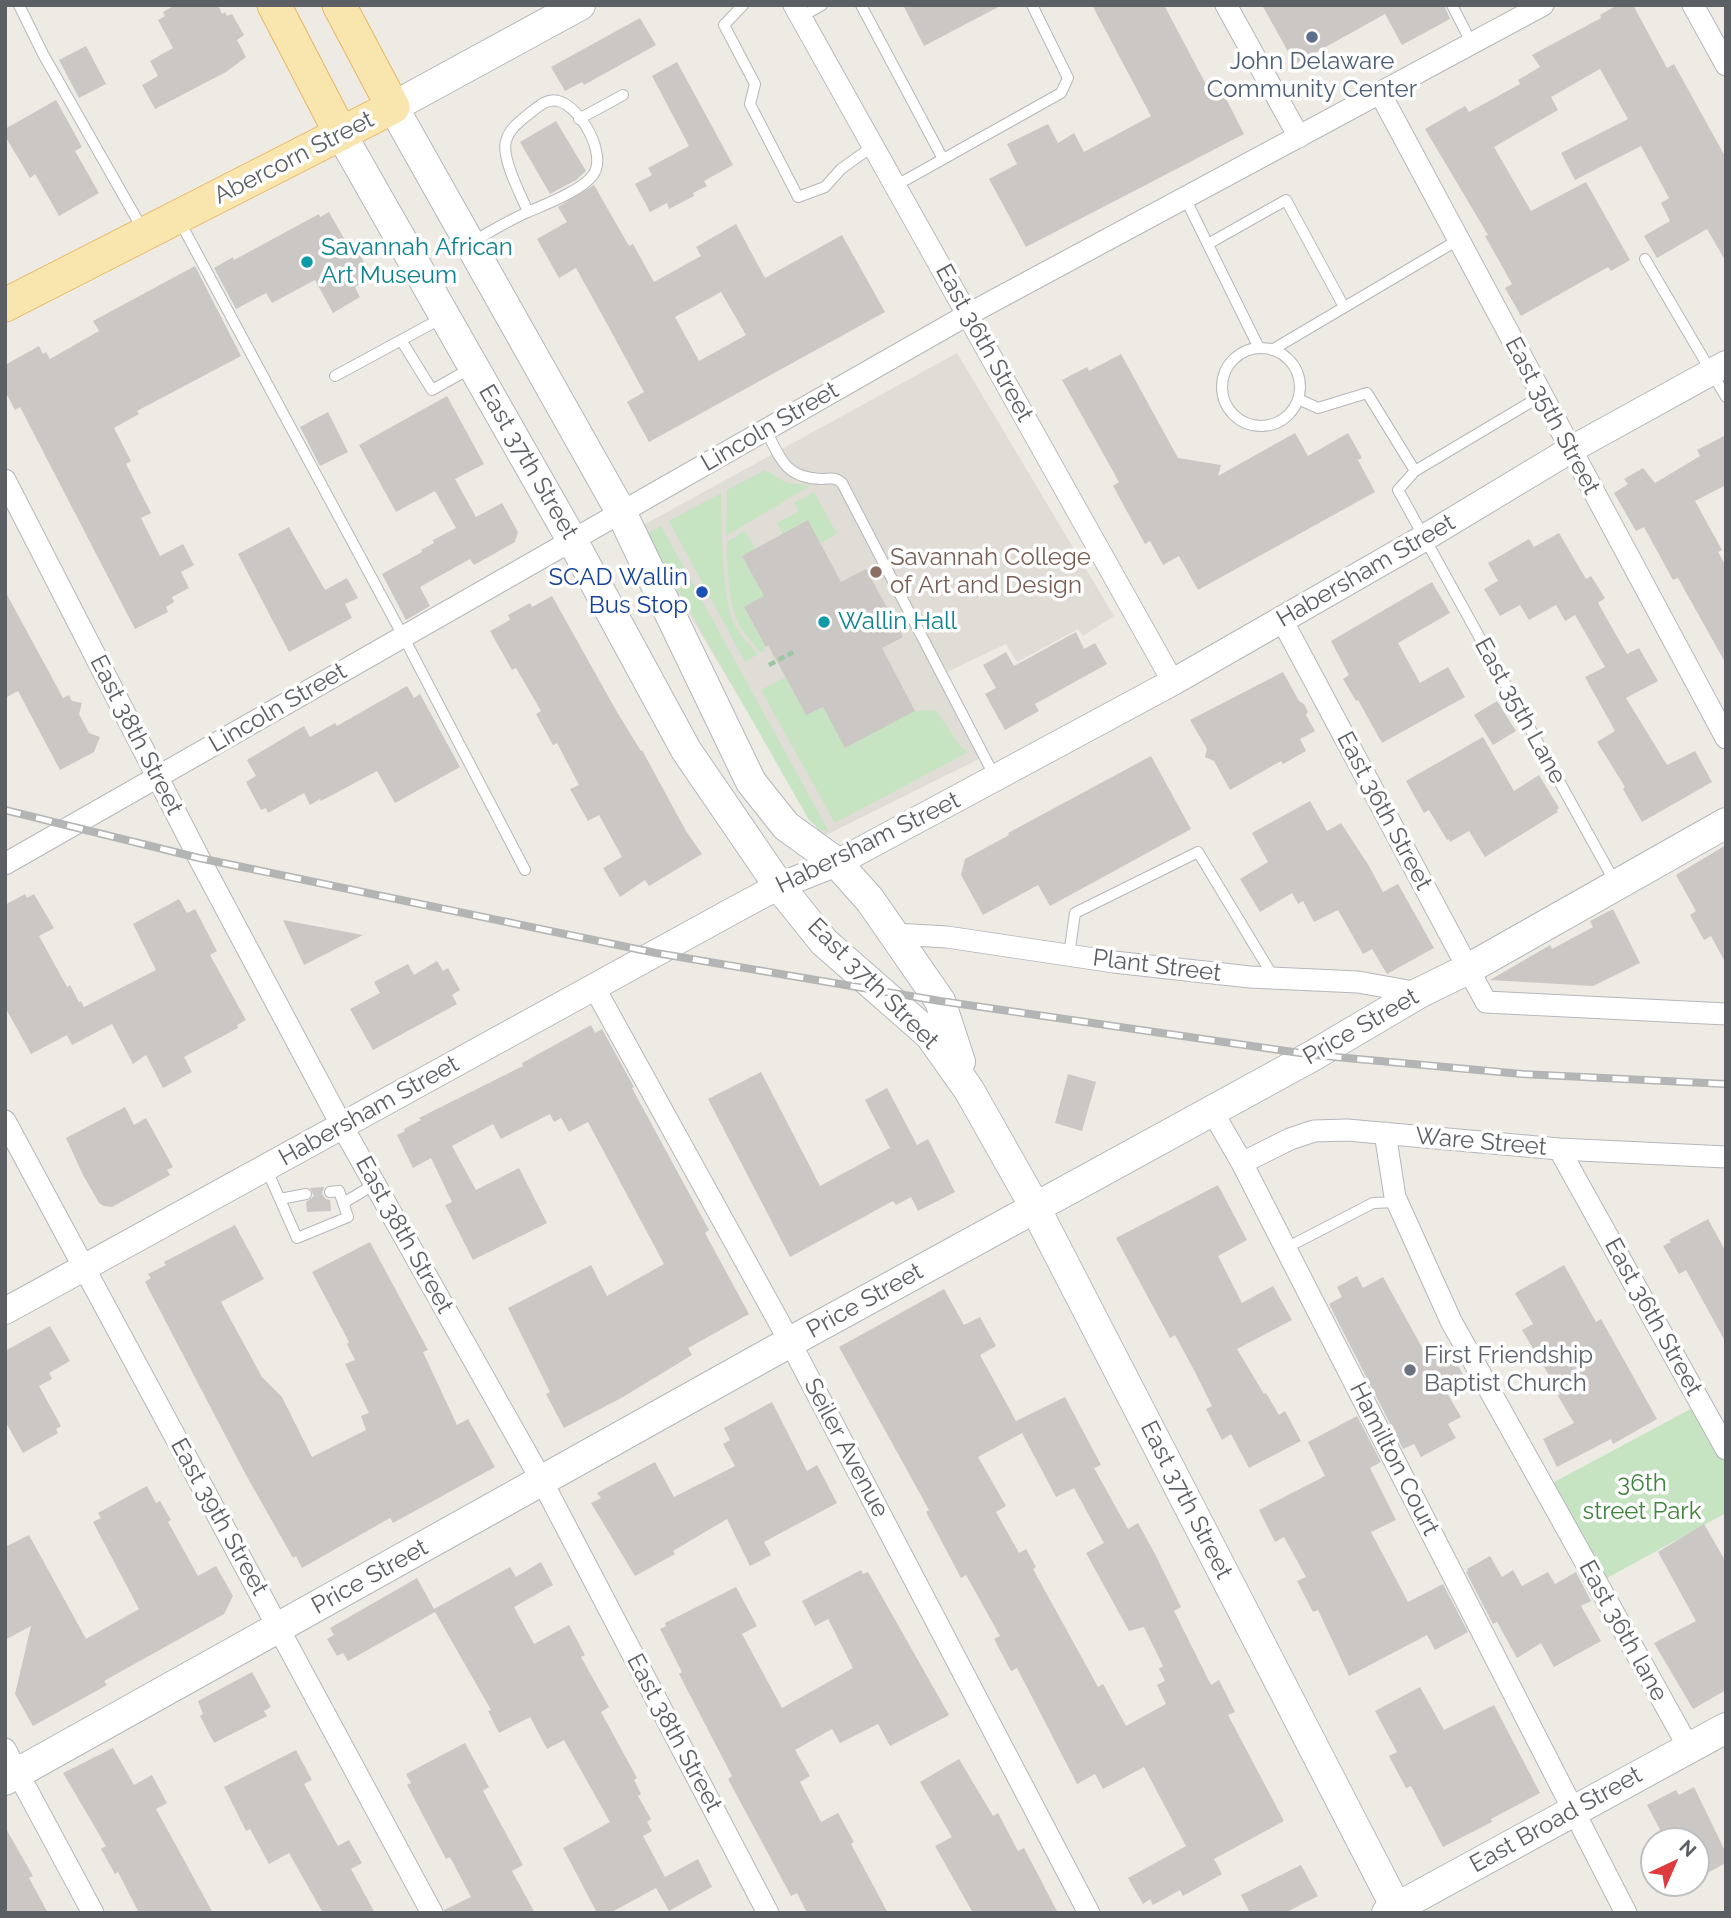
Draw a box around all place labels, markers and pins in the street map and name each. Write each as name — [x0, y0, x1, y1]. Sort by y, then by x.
marker: John Delaware Community Center — [1304, 29, 1320, 45]
place label: John Delaware Community Center — [1207, 48, 1417, 104]
place label: Savannah African Art Museum — [321, 234, 513, 290]
marker: Savannah African Art Museum — [299, 254, 315, 270]
place label: Savannah College of Art and Design — [890, 544, 1091, 600]
place label: SCAD Wallin Bus Stop — [549, 564, 688, 620]
marker: Savannah College of Art and Design — [868, 564, 884, 580]
marker: SCAD Wallin Bus Stop — [694, 584, 710, 600]
place label: Wallin Hall — [838, 608, 957, 636]
marker: Wallin Hall — [816, 614, 832, 630]
place label: First Friendship Baptist Church — [1424, 1342, 1593, 1398]
marker: First Friendship Baptist Church — [1402, 1362, 1418, 1378]

